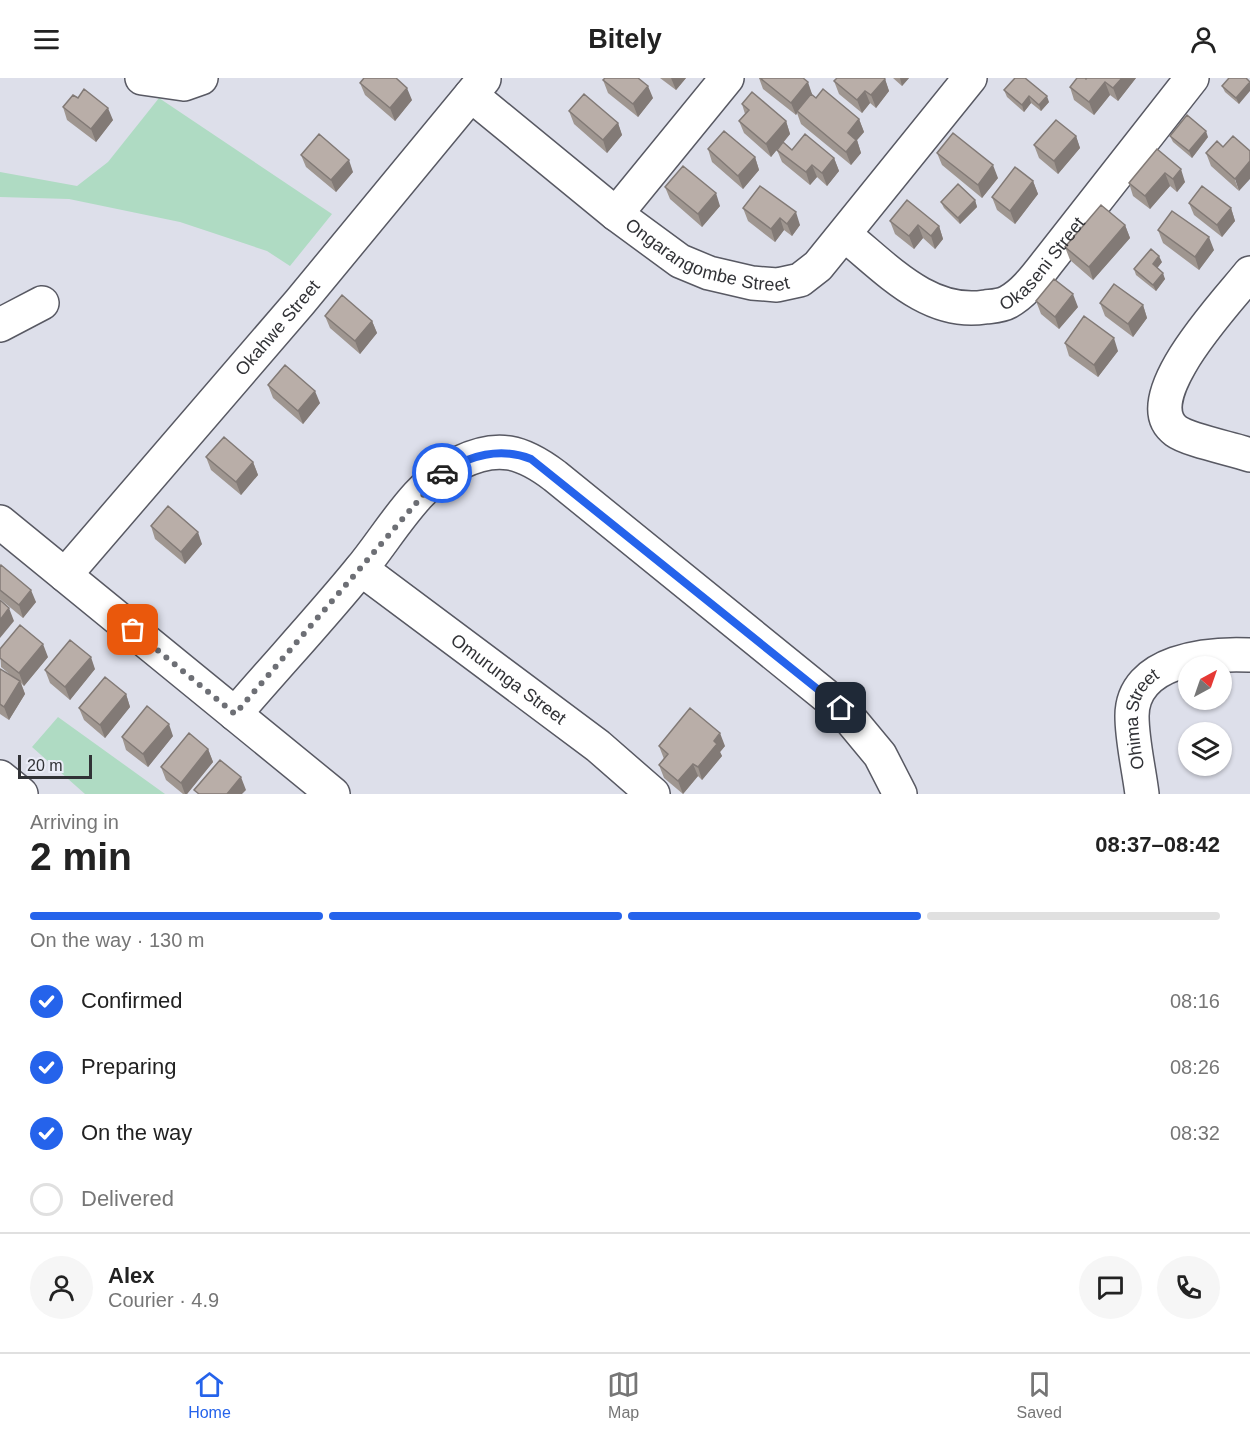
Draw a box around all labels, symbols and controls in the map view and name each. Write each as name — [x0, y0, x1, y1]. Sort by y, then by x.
icon: menu — [30, 23, 63, 56]
icon: person — [1187, 23, 1220, 56]
text: Bitely — [588, 24, 662, 54]
street label: Okaseni Street — [996, 213, 1089, 315]
street label: Ongarangombe Street — [622, 214, 791, 295]
street label: Okahwe Street — [231, 276, 324, 380]
courier — [412, 443, 472, 503]
icon: car — [426, 457, 459, 490]
pin — [107, 604, 158, 655]
icon: bag — [116, 613, 149, 646]
street label: Omurunga Street — [447, 630, 570, 728]
north arrow — [1178, 656, 1232, 710]
map controls — [1178, 656, 1232, 776]
street label: Ohima Street — [1122, 664, 1162, 771]
pin — [815, 682, 866, 733]
icon: home — [824, 691, 857, 724]
button: layers — [1178, 722, 1232, 776]
scale bar — [18, 752, 92, 780]
text: 20 m — [27, 757, 63, 774]
text: Arriving in — [30, 811, 119, 833]
text: 08:37–08:42 — [1095, 832, 1220, 857]
text: 2 min — [30, 835, 132, 878]
text: On the way · 130 m — [30, 929, 205, 951]
icon: check — [30, 985, 63, 1018]
text: Confirmed — [81, 988, 182, 1013]
text: 08:16 — [1170, 990, 1220, 1012]
icon: check — [30, 1051, 63, 1084]
text: Preparing — [81, 1054, 176, 1079]
text: 08:26 — [1170, 1056, 1220, 1078]
icon: check — [30, 1117, 63, 1150]
text: On the way — [81, 1120, 192, 1145]
text: 08:32 — [1170, 1122, 1220, 1144]
text: Delivered — [81, 1186, 174, 1211]
button: person — [30, 1256, 93, 1319]
button: chat — [1079, 1256, 1142, 1319]
button: phone — [1157, 1256, 1220, 1319]
text: Alex — [108, 1263, 154, 1288]
text: Courier · 4.9 — [108, 1289, 219, 1311]
tab: Home — [188, 1368, 231, 1422]
tab: Map — [607, 1368, 640, 1422]
tab: Saved — [1016, 1368, 1062, 1422]

